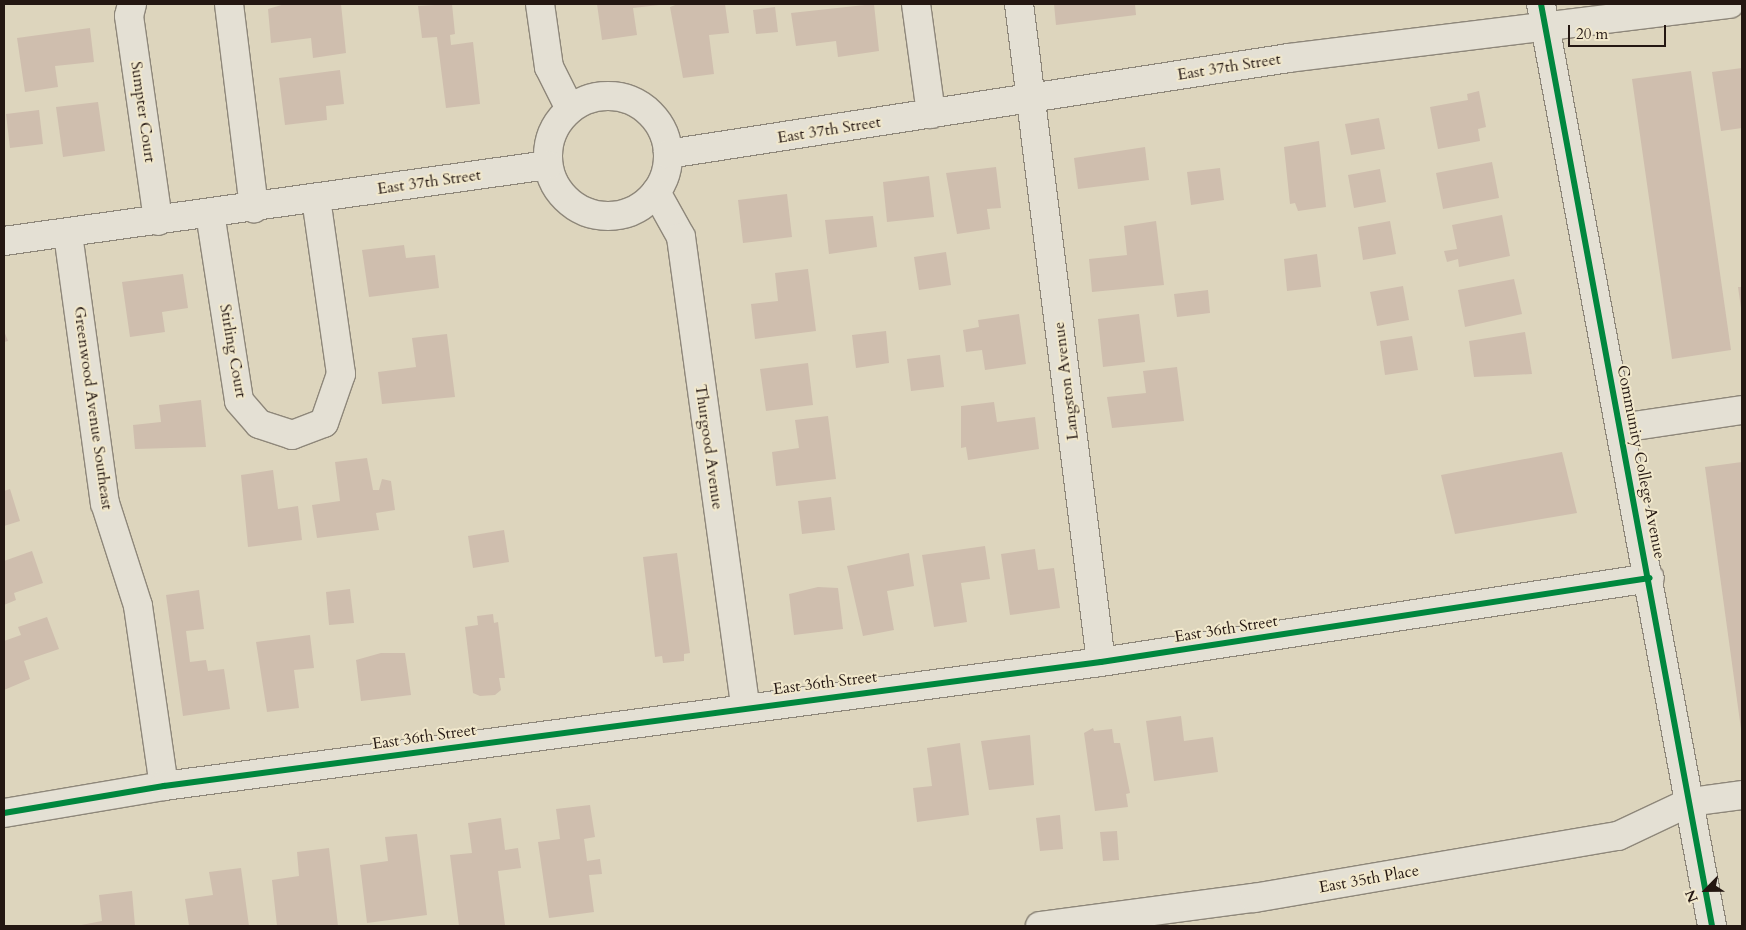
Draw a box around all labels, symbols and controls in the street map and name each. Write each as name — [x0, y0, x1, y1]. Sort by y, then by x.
scale bar — [1571, 15, 1668, 47]
text: 20 m — [1576, 24, 1608, 44]
street label: East 37th Street — [1176, 49, 1282, 85]
street label: Sumpter Court — [126, 60, 160, 164]
street label: East 37th Street — [776, 112, 882, 148]
street label: East 37th Street — [376, 165, 482, 199]
street label: Stirling Court — [215, 303, 251, 399]
street label: Greenwood Avenue Southeast — [69, 305, 117, 511]
street label: Langston Avenue — [1049, 321, 1083, 441]
street label: Community College Avenue — [1613, 364, 1669, 560]
street label: Thurgood Avenue — [691, 383, 727, 511]
street label: East 36th Street — [1173, 611, 1279, 647]
street label: East 36th Street — [772, 667, 878, 699]
street label: East 36th Street — [371, 720, 477, 754]
street label: East 35th Place — [1318, 861, 1420, 897]
north arrow — [1681, 865, 1731, 915]
text: N — [1681, 887, 1703, 905]

